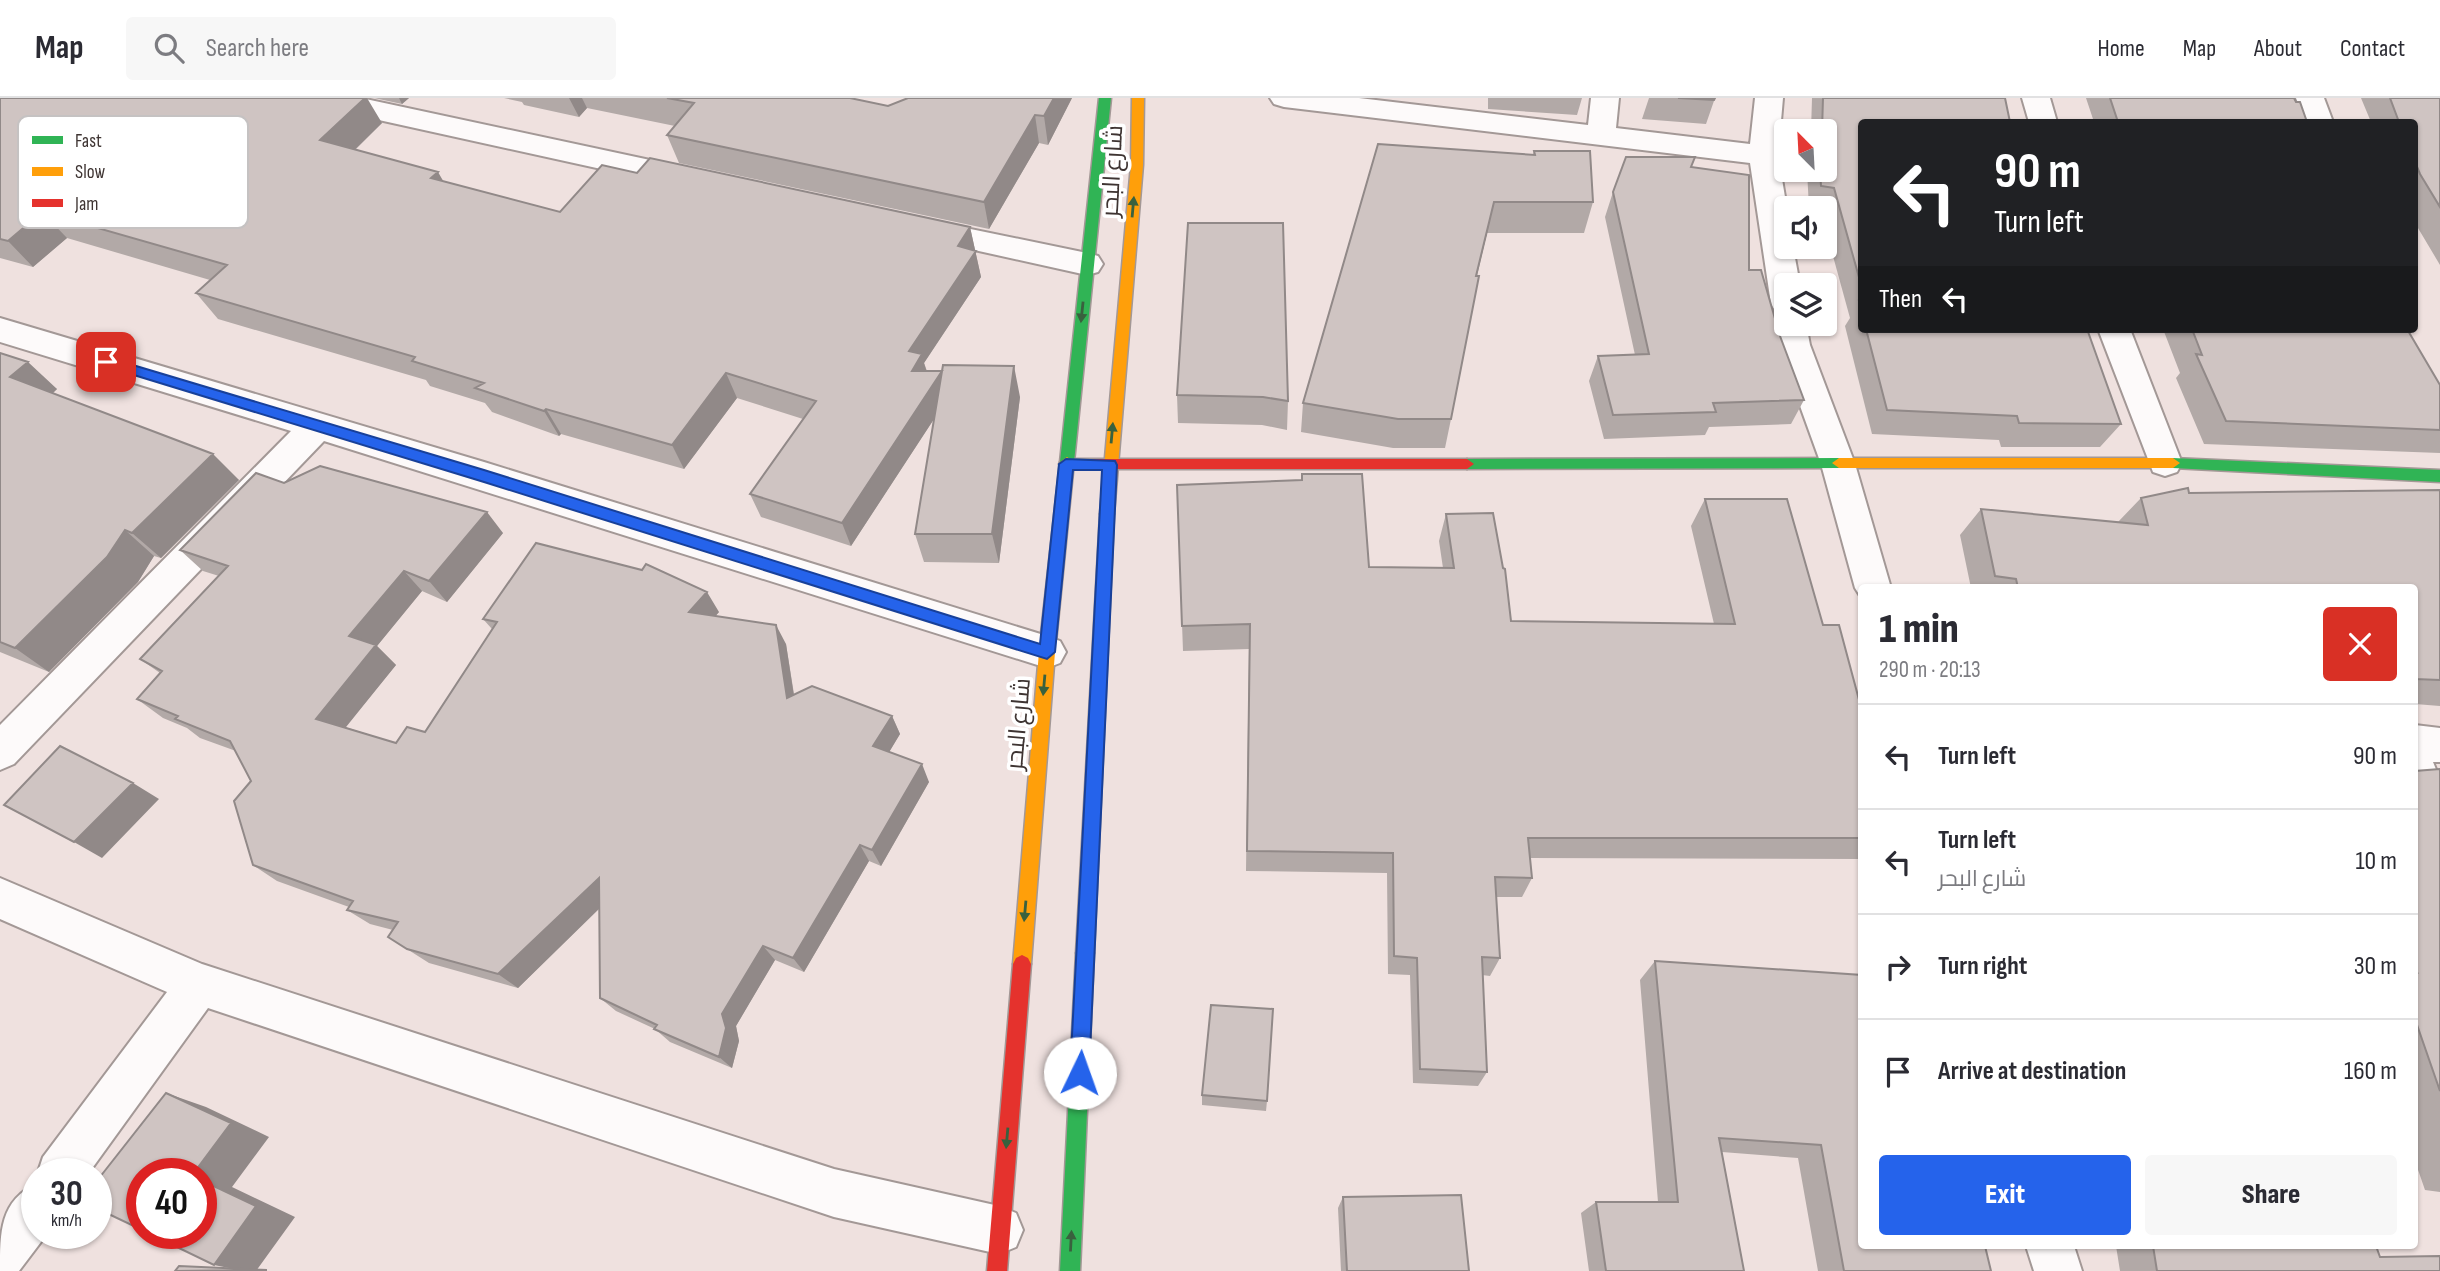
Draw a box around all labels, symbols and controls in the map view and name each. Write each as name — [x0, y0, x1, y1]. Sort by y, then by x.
search box — [126, 17, 616, 80]
text: Map — [35, 28, 84, 68]
icon: search — [150, 29, 188, 67]
text: Search here — [206, 33, 309, 64]
text: Home — [2097, 34, 2145, 63]
text: Map — [2183, 34, 2216, 63]
text: About — [2254, 34, 2302, 63]
text: Contact — [2340, 34, 2405, 63]
legend — [18, 116, 248, 228]
north arrow — [1774, 119, 1838, 182]
map controls — [1774, 119, 1837, 336]
street label: شارع البحر — [1096, 124, 1130, 220]
text: Fast — [75, 130, 102, 153]
text: 90 m — [1994, 143, 2081, 202]
icon: left — [1879, 147, 1970, 238]
text: Slow — [75, 161, 105, 184]
text: Jam — [74, 193, 98, 216]
one-way arrow — [1128, 195, 1139, 217]
button: sound — [1774, 196, 1837, 259]
text: Turn left — [1994, 203, 2084, 242]
button: layers — [1774, 273, 1837, 336]
icon: left — [1936, 280, 1974, 318]
text: Then — [1879, 284, 1922, 315]
one-way arrow — [1077, 301, 1088, 323]
pin — [76, 332, 136, 392]
icon: arrive — [87, 343, 125, 381]
one-way arrow — [1107, 422, 1118, 444]
text: 1 min — [1879, 604, 1959, 655]
button: close — [2323, 607, 2397, 681]
text: 290 m · 20:13 — [1879, 656, 1981, 684]
one-way arrow — [1038, 674, 1049, 696]
street label: شارع البحر — [1000, 677, 1038, 773]
icon: left — [1879, 738, 1917, 776]
text: Turn left — [1938, 741, 2016, 772]
text: 90 m — [2353, 741, 2397, 772]
text: Turn left — [1938, 825, 2016, 856]
icon: left — [1879, 843, 1917, 881]
text: 10 m — [2355, 846, 2397, 877]
text: شارع البحر — [1938, 865, 2026, 893]
one-way arrow — [1019, 901, 1030, 923]
icon: right — [1879, 948, 1917, 986]
text: Turn right — [1938, 951, 2027, 982]
text: 30 m — [2354, 951, 2397, 982]
position arrow — [1043, 1036, 1117, 1110]
icon: arrive — [1879, 1053, 1917, 1091]
text: Arrive at destination — [1938, 1056, 2126, 1087]
text: 160 m — [2344, 1056, 2397, 1087]
one-way arrow — [1001, 1127, 1012, 1149]
button: Exit — [1879, 1155, 2131, 1235]
button: Share — [2145, 1155, 2397, 1235]
speed limit sign: 40 — [126, 1158, 217, 1249]
text: 30 — [50, 1173, 83, 1216]
text: km/h — [51, 1210, 82, 1231]
one-way arrow — [1066, 1230, 1077, 1252]

